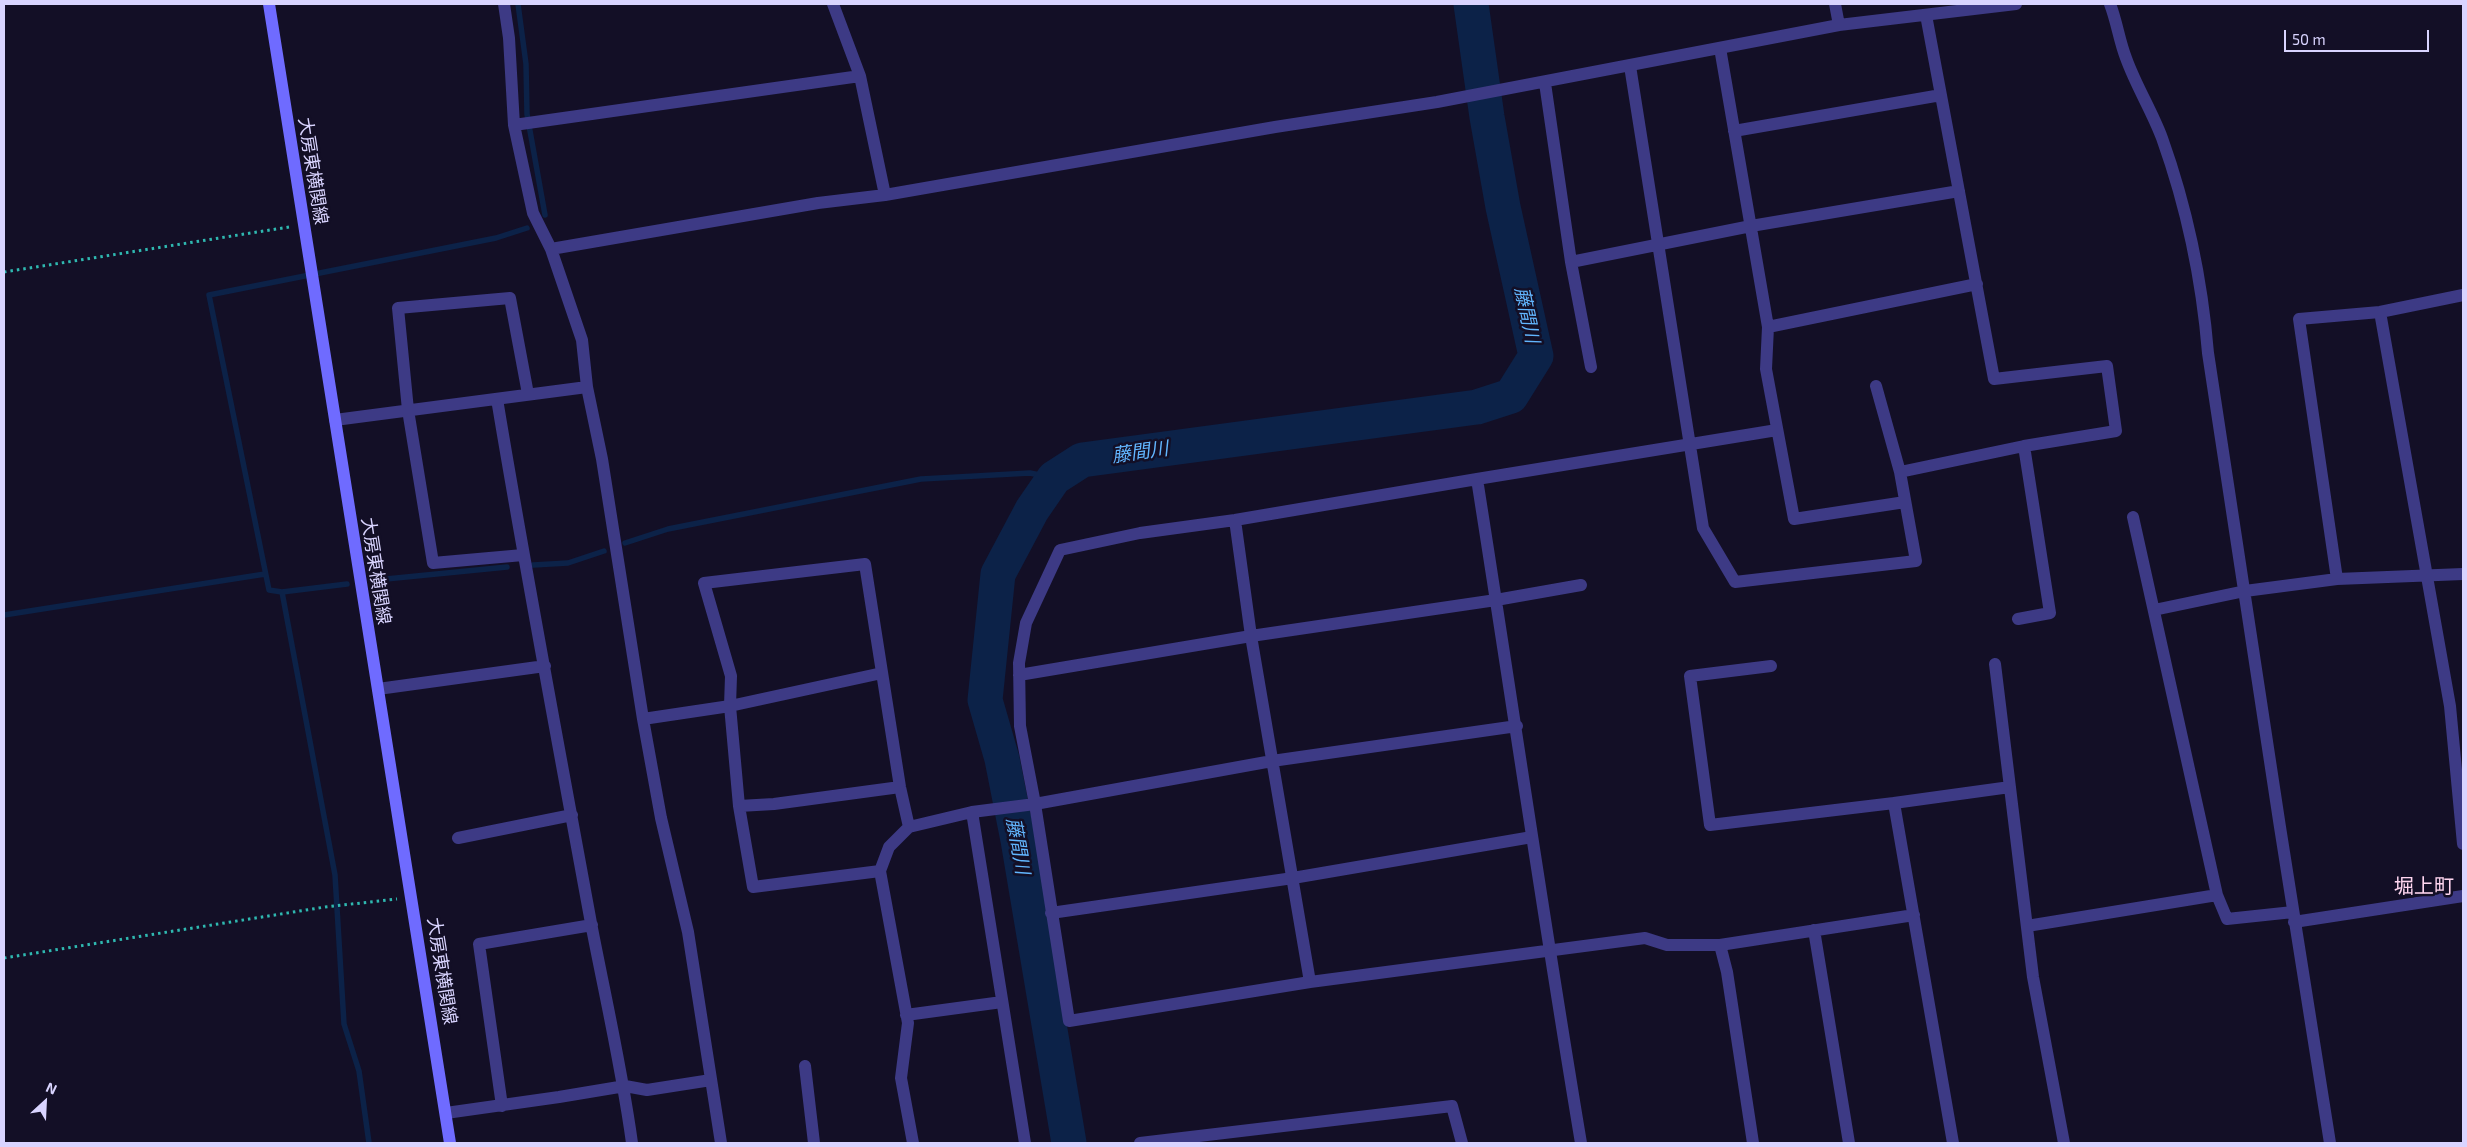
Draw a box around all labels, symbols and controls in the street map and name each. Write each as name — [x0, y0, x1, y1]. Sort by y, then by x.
scale bar — [2287, 20, 2432, 52]
text: 50 m — [2292, 30, 2326, 48]
street label: 大房東横関線 — [294, 116, 332, 226]
water label: 藤間川 — [1510, 285, 1544, 345]
water label: 藤間川 — [1110, 437, 1170, 467]
street label: 大房東横関線 — [357, 516, 395, 626]
water label: 藤間川 — [1002, 816, 1034, 876]
district label: 堀上町 — [2394, 874, 2454, 898]
street label: 大房東横関線 — [423, 916, 461, 1026]
north arrow — [20, 1077, 70, 1127]
text: N — [43, 1078, 60, 1098]

